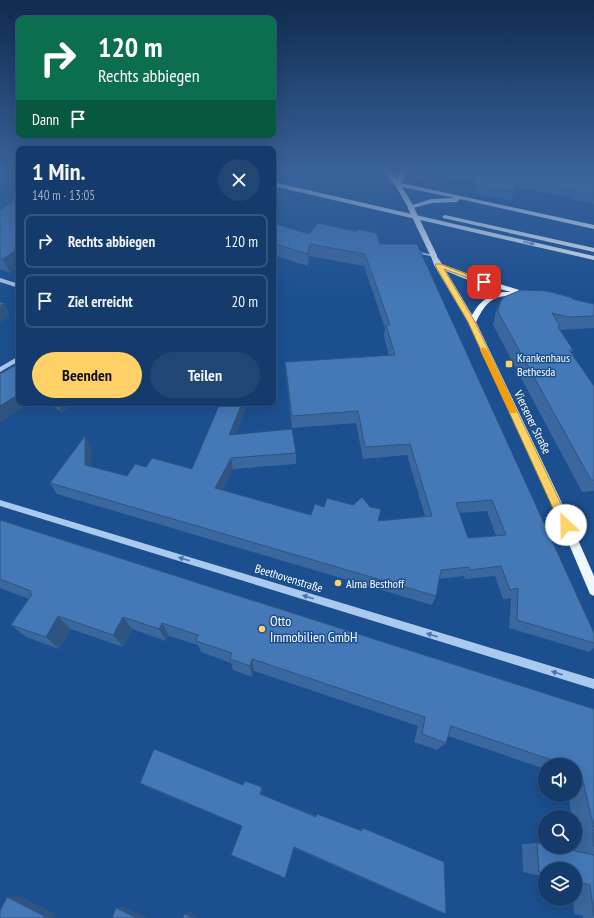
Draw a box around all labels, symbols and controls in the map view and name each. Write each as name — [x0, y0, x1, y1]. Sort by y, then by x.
text: 120 m — [98, 28, 162, 65]
icon: right — [32, 32, 84, 84]
text: Rechts abbiegen — [98, 64, 200, 87]
icon: arrive — [67, 108, 89, 130]
text: Dann — [32, 110, 59, 129]
text: 1 Min. — [32, 156, 86, 187]
button: close — [218, 159, 260, 201]
text: 140 m · 13:05 — [32, 187, 95, 204]
icon: right — [34, 230, 56, 252]
text: Rechts abbiegen — [68, 232, 155, 251]
text: 120 m — [225, 232, 258, 251]
one-way arrow — [523, 241, 535, 247]
pin — [467, 265, 501, 299]
icon: arrive — [473, 271, 495, 293]
icon: arrive — [34, 290, 56, 312]
text: Ziel erreicht — [68, 292, 133, 311]
text: 20 m — [232, 292, 258, 311]
place label: Krankenhaus Bethesda — [517, 350, 570, 379]
button: Beenden — [32, 352, 142, 398]
button: Teilen — [150, 352, 260, 398]
marker: Krankenhaus Bethesda — [504, 359, 514, 369]
street label: Viersener Straße — [511, 387, 555, 456]
position arrow — [545, 504, 587, 546]
one-way arrow — [177, 556, 189, 562]
street label: Beethovenstraße — [253, 561, 325, 595]
place label: Alma Besthoff — [346, 576, 405, 591]
marker: Alma Besthoff — [333, 578, 343, 588]
one-way arrow — [302, 594, 314, 600]
place label: Otto Immobilien GmbH — [270, 612, 357, 646]
marker: Otto Immobilien GmbH — [257, 624, 267, 634]
one-way arrow — [426, 632, 438, 638]
one-way arrow — [550, 670, 562, 676]
map controls — [538, 758, 582, 906]
button: sound — [538, 758, 582, 802]
button: search — [538, 810, 582, 854]
button: layers — [538, 862, 582, 906]

